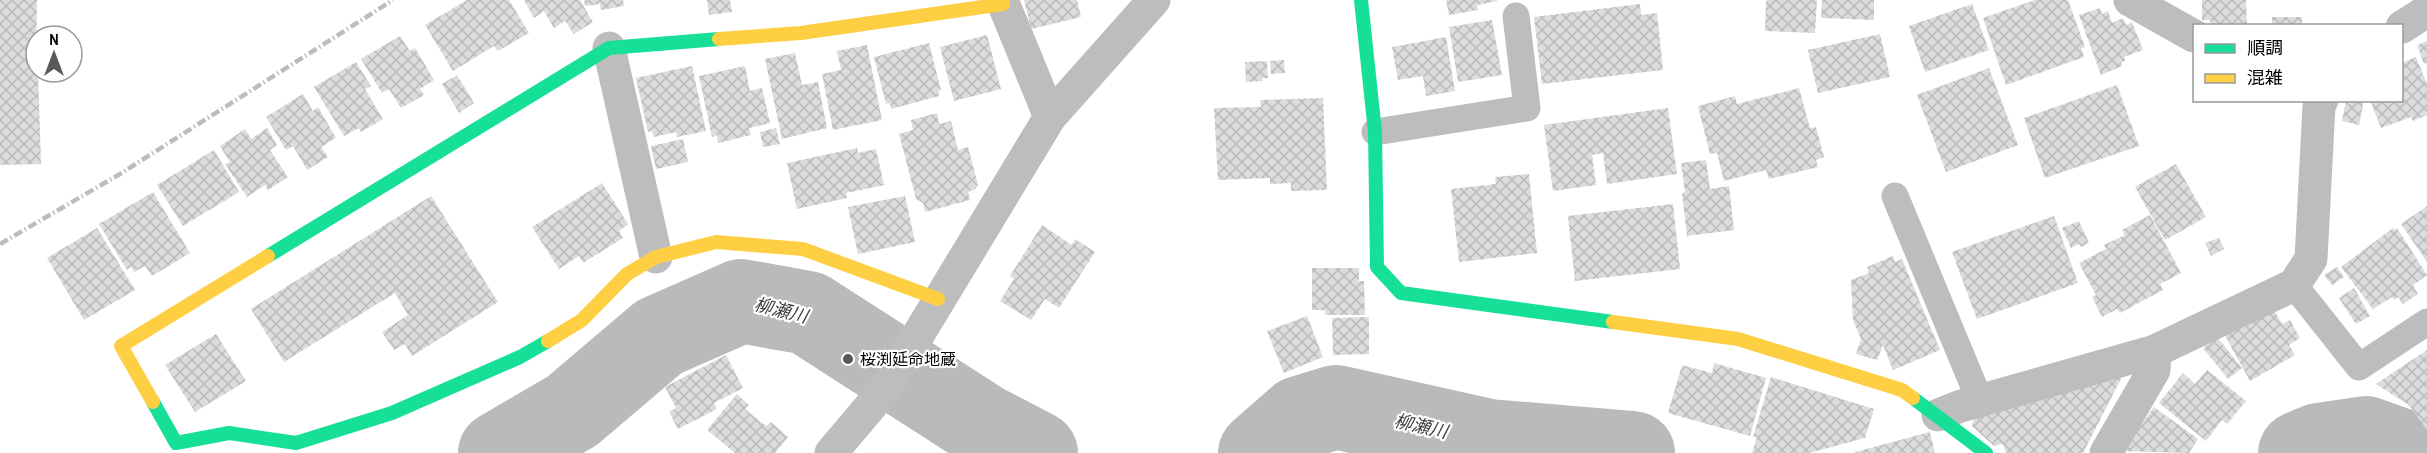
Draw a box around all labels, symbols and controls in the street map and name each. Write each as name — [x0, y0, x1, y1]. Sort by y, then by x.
north arrow — [24, 24, 84, 84]
legend — [2193, 24, 2403, 102]
text: N — [49, 28, 59, 50]
text: 順調 — [2247, 35, 2283, 60]
text: 混雑 — [2247, 65, 2283, 90]
water label: 柳瀬川 — [752, 291, 812, 329]
place label: 桜渕延命地蔵 — [860, 348, 956, 370]
marker: 桜渕延命地蔵 — [841, 352, 855, 366]
water label: 柳瀬川 — [1392, 408, 1452, 445]

